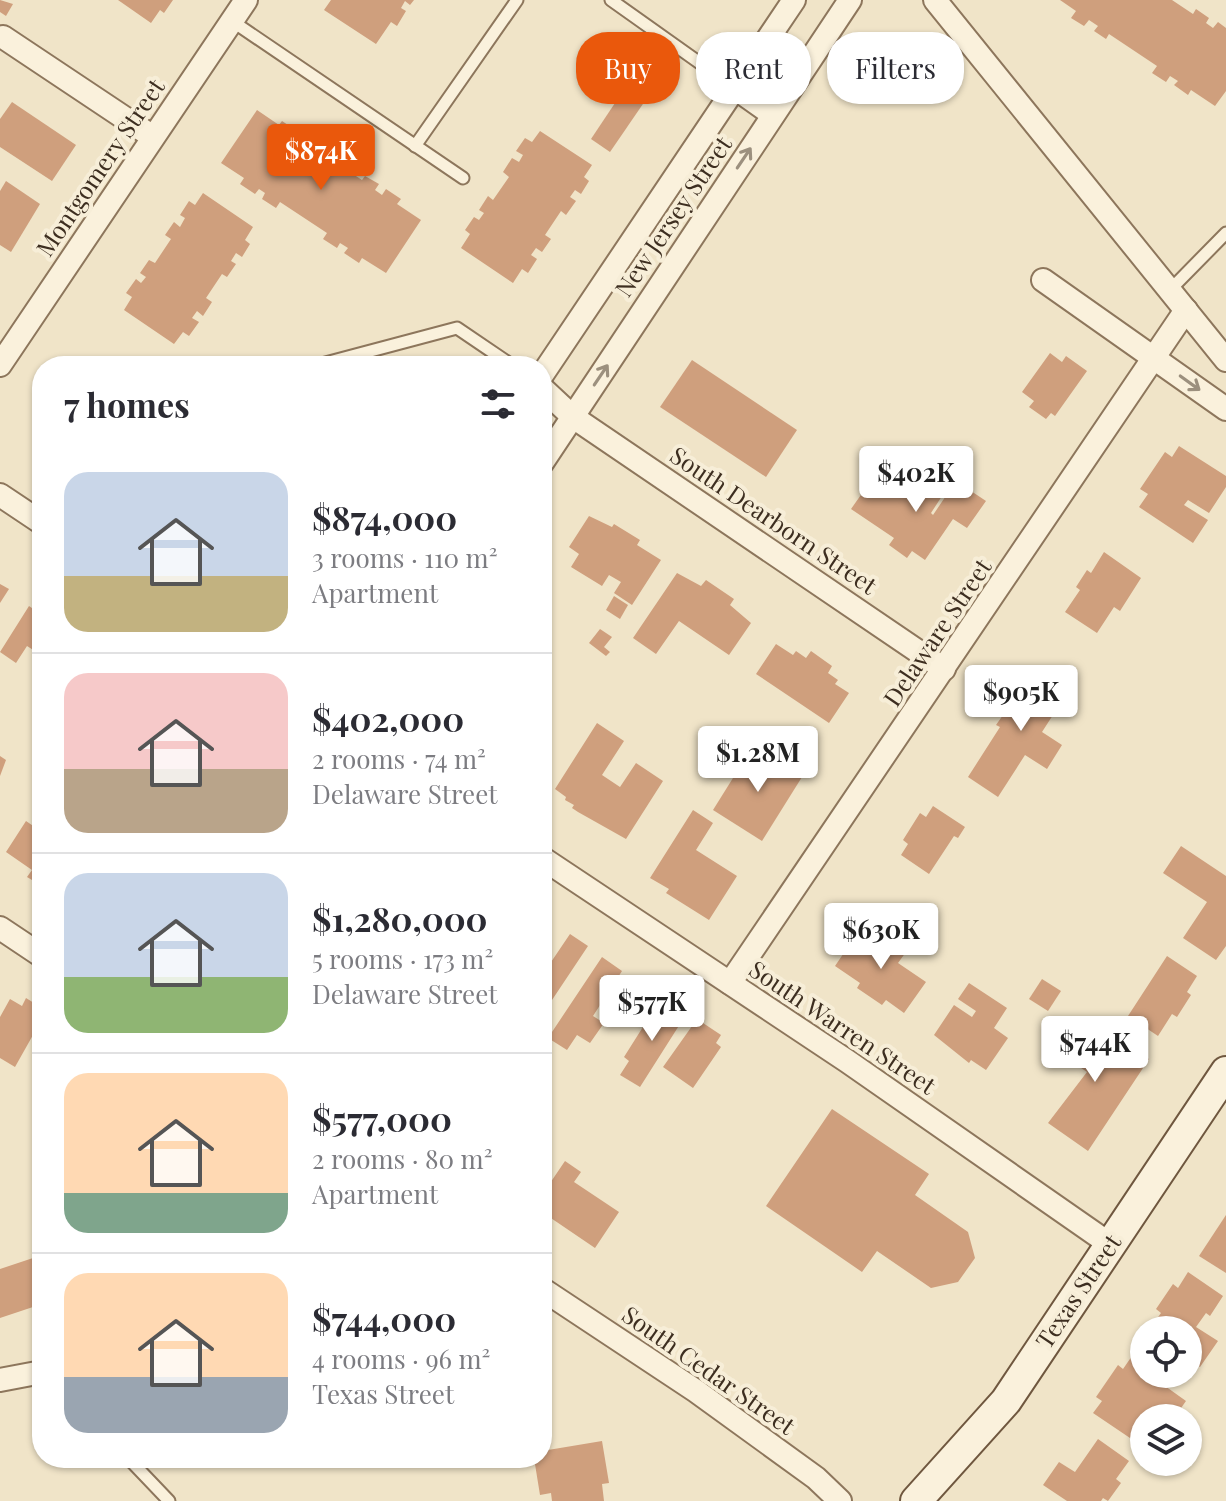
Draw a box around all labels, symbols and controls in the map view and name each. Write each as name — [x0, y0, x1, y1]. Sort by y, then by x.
chip: Buy — [576, 32, 680, 104]
chip: Rent — [696, 32, 811, 104]
chip: Filters — [827, 32, 964, 104]
street label: Montgomery Street — [28, 71, 171, 262]
pin: $874K — [265, 124, 377, 192]
street label: New Jersey Street — [607, 129, 738, 302]
text: $874K — [285, 132, 357, 167]
one-way arrow — [737, 147, 753, 170]
one-way arrow — [592, 364, 609, 386]
one-way arrow — [1178, 374, 1200, 391]
text: 7 homes — [64, 381, 190, 427]
icon: filters — [476, 382, 520, 426]
street label: South Dearborn Street — [665, 438, 884, 601]
pin: $402K — [860, 446, 972, 514]
text: $402K — [877, 454, 955, 489]
text: $874,000 — [312, 494, 457, 540]
icon: home — [128, 504, 224, 600]
text: 3 rooms · 110 m² — [312, 540, 497, 575]
street label: Delaware Street — [875, 552, 998, 712]
text: Apartment — [312, 575, 438, 610]
pin: $905K — [965, 665, 1077, 733]
text: $905K — [983, 673, 1059, 708]
text: $402,000 — [312, 695, 464, 741]
icon: home — [128, 705, 224, 801]
pin: $1.28M — [693, 726, 823, 794]
text: $1.28M — [716, 734, 800, 769]
text: 2 rooms · 74 m² — [312, 741, 486, 776]
text: Delaware Street — [312, 776, 498, 811]
text: $1,280,000 — [312, 895, 488, 941]
pin: $630K — [825, 903, 937, 971]
icon: home — [128, 905, 224, 1001]
text: $630K — [842, 911, 920, 946]
text: 5 rooms · 173 m² — [312, 941, 493, 976]
street label: South Warren Street — [744, 952, 943, 1101]
pin: $577K — [596, 975, 708, 1043]
text: Delaware Street — [312, 976, 498, 1011]
text: $577K — [617, 983, 687, 1018]
pin: $744K — [1039, 1016, 1151, 1084]
text: $744K — [1059, 1024, 1131, 1059]
text: $577,000 — [312, 1095, 452, 1141]
icon: home — [128, 1105, 224, 1201]
text: 2 rooms · 80 m² — [312, 1141, 492, 1176]
text: Apartment — [312, 1176, 438, 1211]
street label: Texas Street — [1027, 1227, 1128, 1354]
text: $744,000 — [312, 1295, 456, 1341]
street label: South Cedar Street — [616, 1298, 802, 1441]
icon: home — [128, 1305, 224, 1401]
map controls — [1130, 1316, 1202, 1476]
button: locate — [1130, 1316, 1202, 1388]
text: 4 rooms · 96 m² — [312, 1341, 490, 1376]
text: Texas Street — [312, 1376, 454, 1411]
button: layers — [1130, 1404, 1202, 1476]

